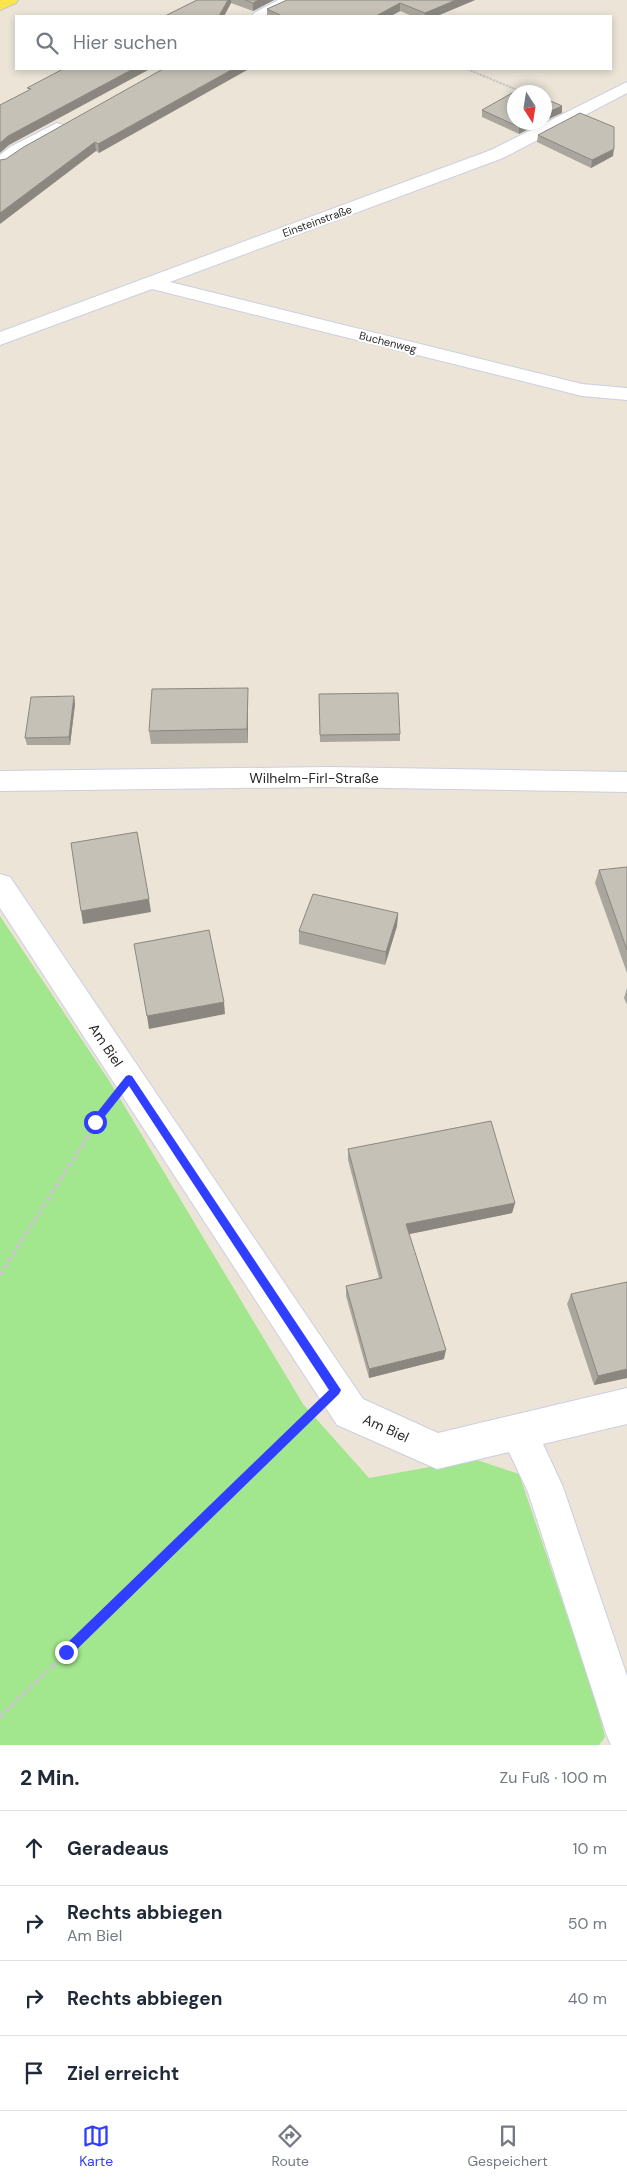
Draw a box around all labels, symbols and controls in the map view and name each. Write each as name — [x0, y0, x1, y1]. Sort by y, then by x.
search box — [15, 15, 612, 70]
icon: search — [33, 29, 61, 57]
text: Hier suchen — [73, 30, 177, 55]
north arrow — [507, 85, 552, 130]
street label: Einsteinstraße — [280, 202, 354, 240]
street label: Buchenweg — [358, 328, 418, 356]
street label: Wilhelm-Firl-Straße — [249, 769, 379, 787]
street label: Am Biel — [85, 1020, 127, 1070]
route start — [84, 1111, 107, 1134]
street label: Am Biel — [360, 1410, 412, 1446]
route end — [55, 1641, 78, 1664]
text: 2 Min. — [20, 1764, 80, 1792]
text: Zu Fuß · 100 m — [500, 1767, 607, 1788]
icon: ahead — [20, 1834, 48, 1862]
text: Geradeaus — [67, 1836, 169, 1861]
text: 10 m — [573, 1838, 607, 1859]
text: Rechts abbiegen — [67, 1900, 222, 1925]
icon: right — [20, 1909, 48, 1937]
text: 50 m — [568, 1913, 607, 1934]
text: Am Biel — [67, 1925, 122, 1946]
icon: right — [20, 1984, 48, 2012]
text: Rechts abbiegen — [67, 1986, 222, 2011]
text: 40 m — [568, 1988, 607, 2009]
icon: arrive — [20, 2059, 48, 2087]
text: Ziel erreicht — [67, 2061, 179, 2086]
tab: Karte — [79, 2122, 113, 2170]
tab: Route — [272, 2122, 309, 2170]
tab: Gespeichert — [467, 2122, 548, 2170]

